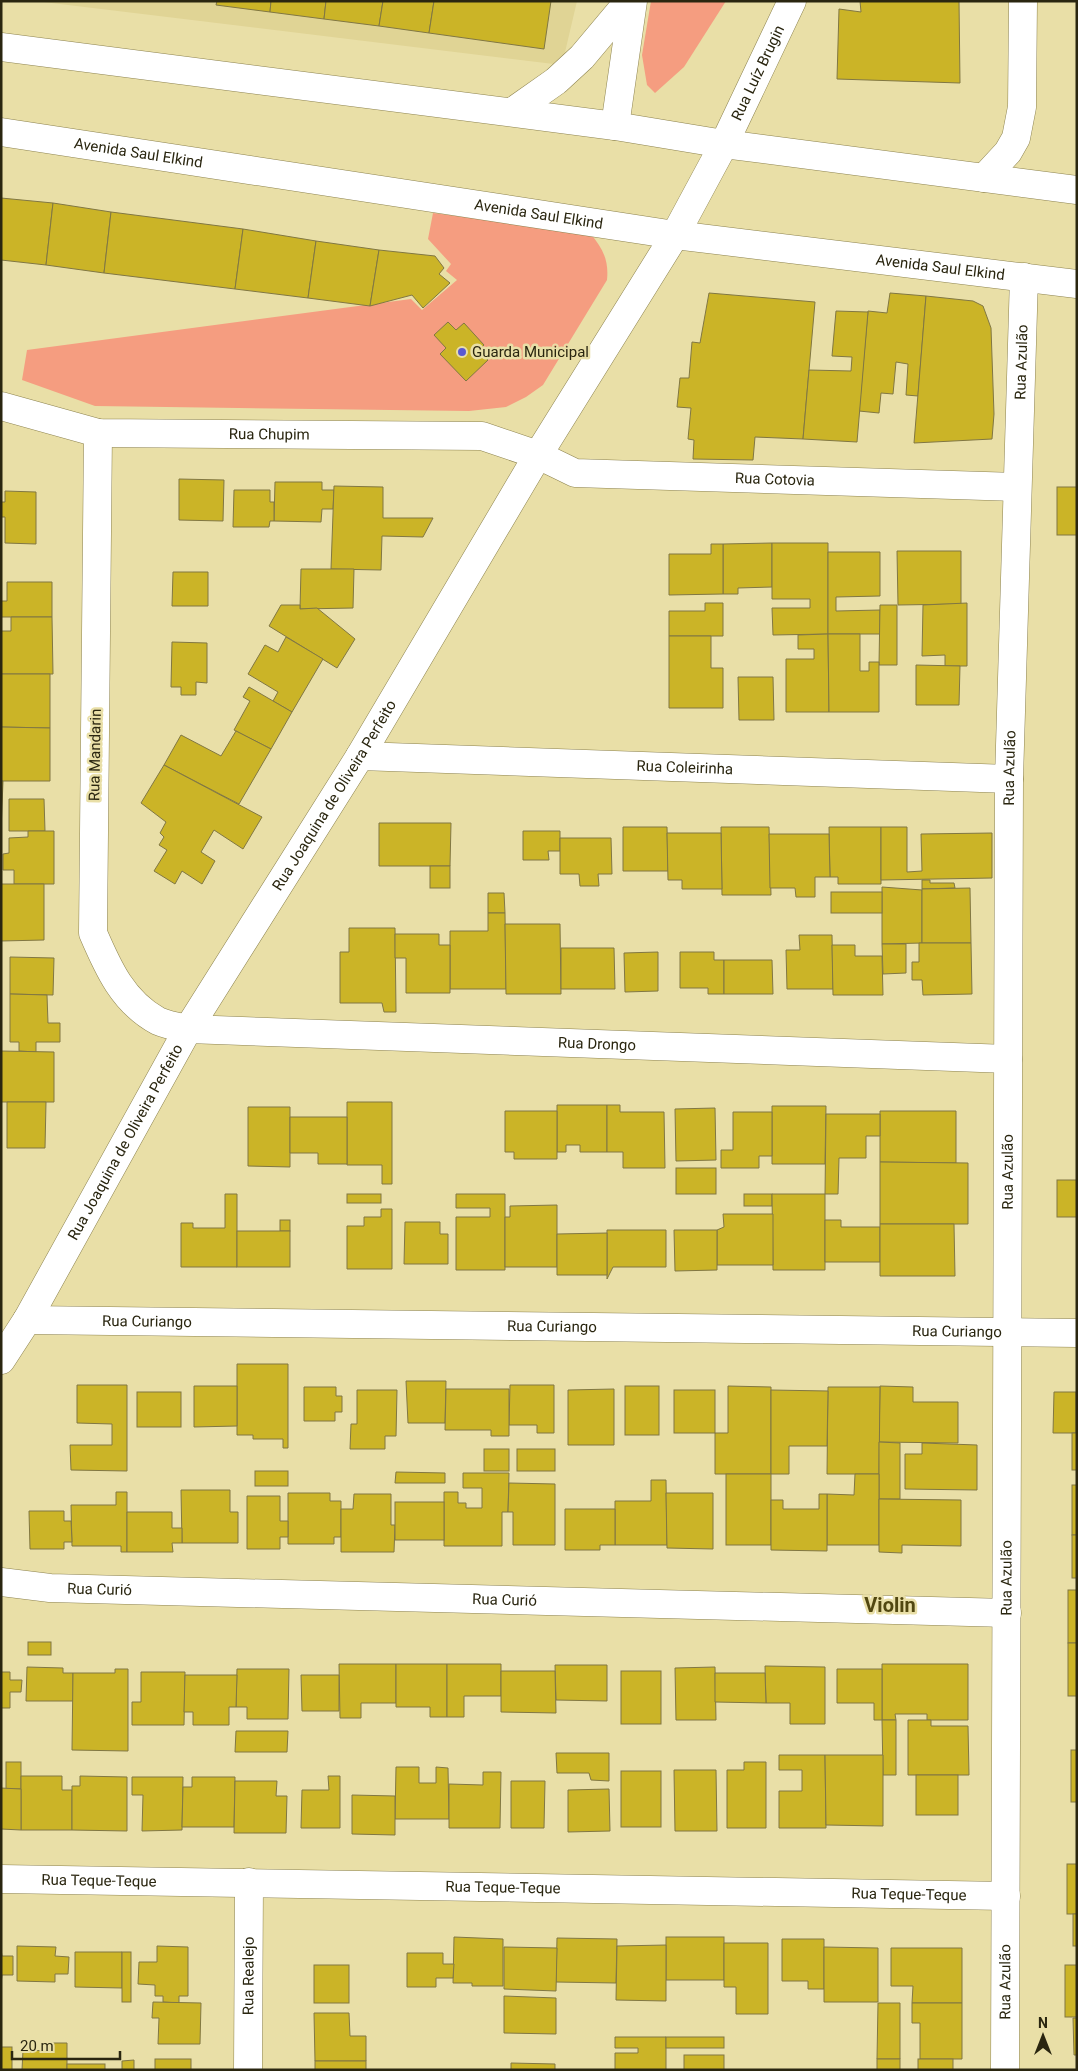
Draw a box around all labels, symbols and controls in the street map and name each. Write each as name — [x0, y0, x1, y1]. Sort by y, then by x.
street label: Rua Luíz Brugin — [728, 22, 788, 123]
street label: Avenida Saul Elkind — [73, 134, 204, 172]
street label: Avenida Saul Elkind — [473, 195, 604, 233]
street label: Avenida Saul Elkind — [875, 251, 1006, 284]
street label: Rua Azulão — [1011, 324, 1032, 400]
place label: Guarda Municipal — [472, 343, 589, 361]
marker: Guarda Municipal — [456, 346, 468, 358]
street label: Rua Chupim — [229, 425, 310, 444]
street label: Rua Cotovia — [735, 469, 815, 490]
street label: Rua Joaquina de Oliveira Perfeito — [268, 697, 400, 894]
street label: Rua Mandarin — [85, 709, 105, 801]
street label: Rua Azulão — [1000, 730, 1019, 806]
street label: Rua Coleirinha — [636, 757, 733, 778]
street label: Rua Drongo — [558, 1034, 636, 1054]
street label: Rua Joaquina de Oliveira Perfeito — [64, 1041, 187, 1243]
street label: Rua Azulão — [999, 1134, 1017, 1210]
street label: Rua Curiango — [102, 1312, 192, 1331]
street label: Rua Curiango — [507, 1317, 597, 1336]
street label: Rua Curiango — [912, 1322, 1002, 1341]
street label: Rua Azulão — [997, 1540, 1016, 1616]
street label: Rua Curió — [67, 1579, 132, 1599]
street label: Rua Curió — [472, 1590, 537, 1610]
district label: Violin — [864, 1593, 916, 1617]
street label: Rua Teque-Teque — [41, 1871, 157, 1891]
street label: Rua Teque-Teque — [445, 1878, 561, 1897]
street label: Rua Teque-Teque — [851, 1884, 967, 1904]
street label: Rua Realejo — [239, 1937, 258, 2015]
street label: Rua Azulão — [996, 1944, 1014, 2020]
north arrow — [1018, 2011, 1068, 2061]
text: N — [1038, 2015, 1048, 2031]
scale bar — [12, 2028, 120, 2060]
text: 20 m — [20, 2037, 54, 2055]

